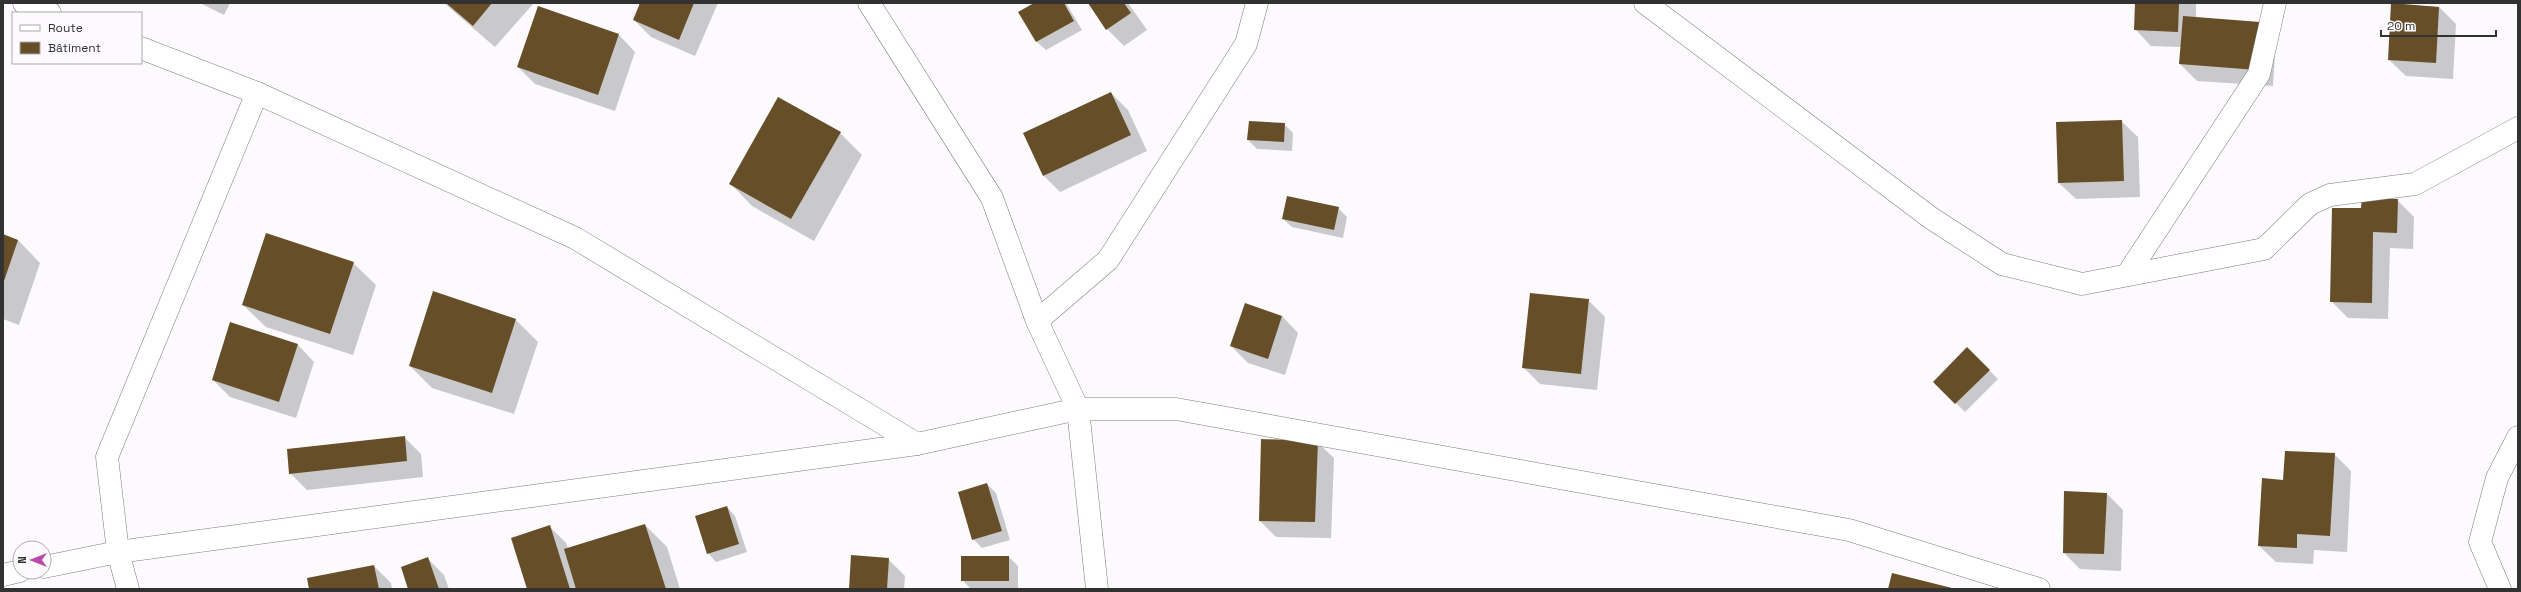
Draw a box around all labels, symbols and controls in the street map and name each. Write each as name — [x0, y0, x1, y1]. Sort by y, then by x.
legend — [12, 12, 142, 64]
scale bar — [2381, 12, 2496, 38]
text: 20 m — [2387, 18, 2415, 34]
text: Route — [48, 20, 83, 36]
text: Bâtiment — [48, 40, 101, 56]
north arrow — [12, 540, 52, 580]
text: N — [15, 556, 29, 564]

